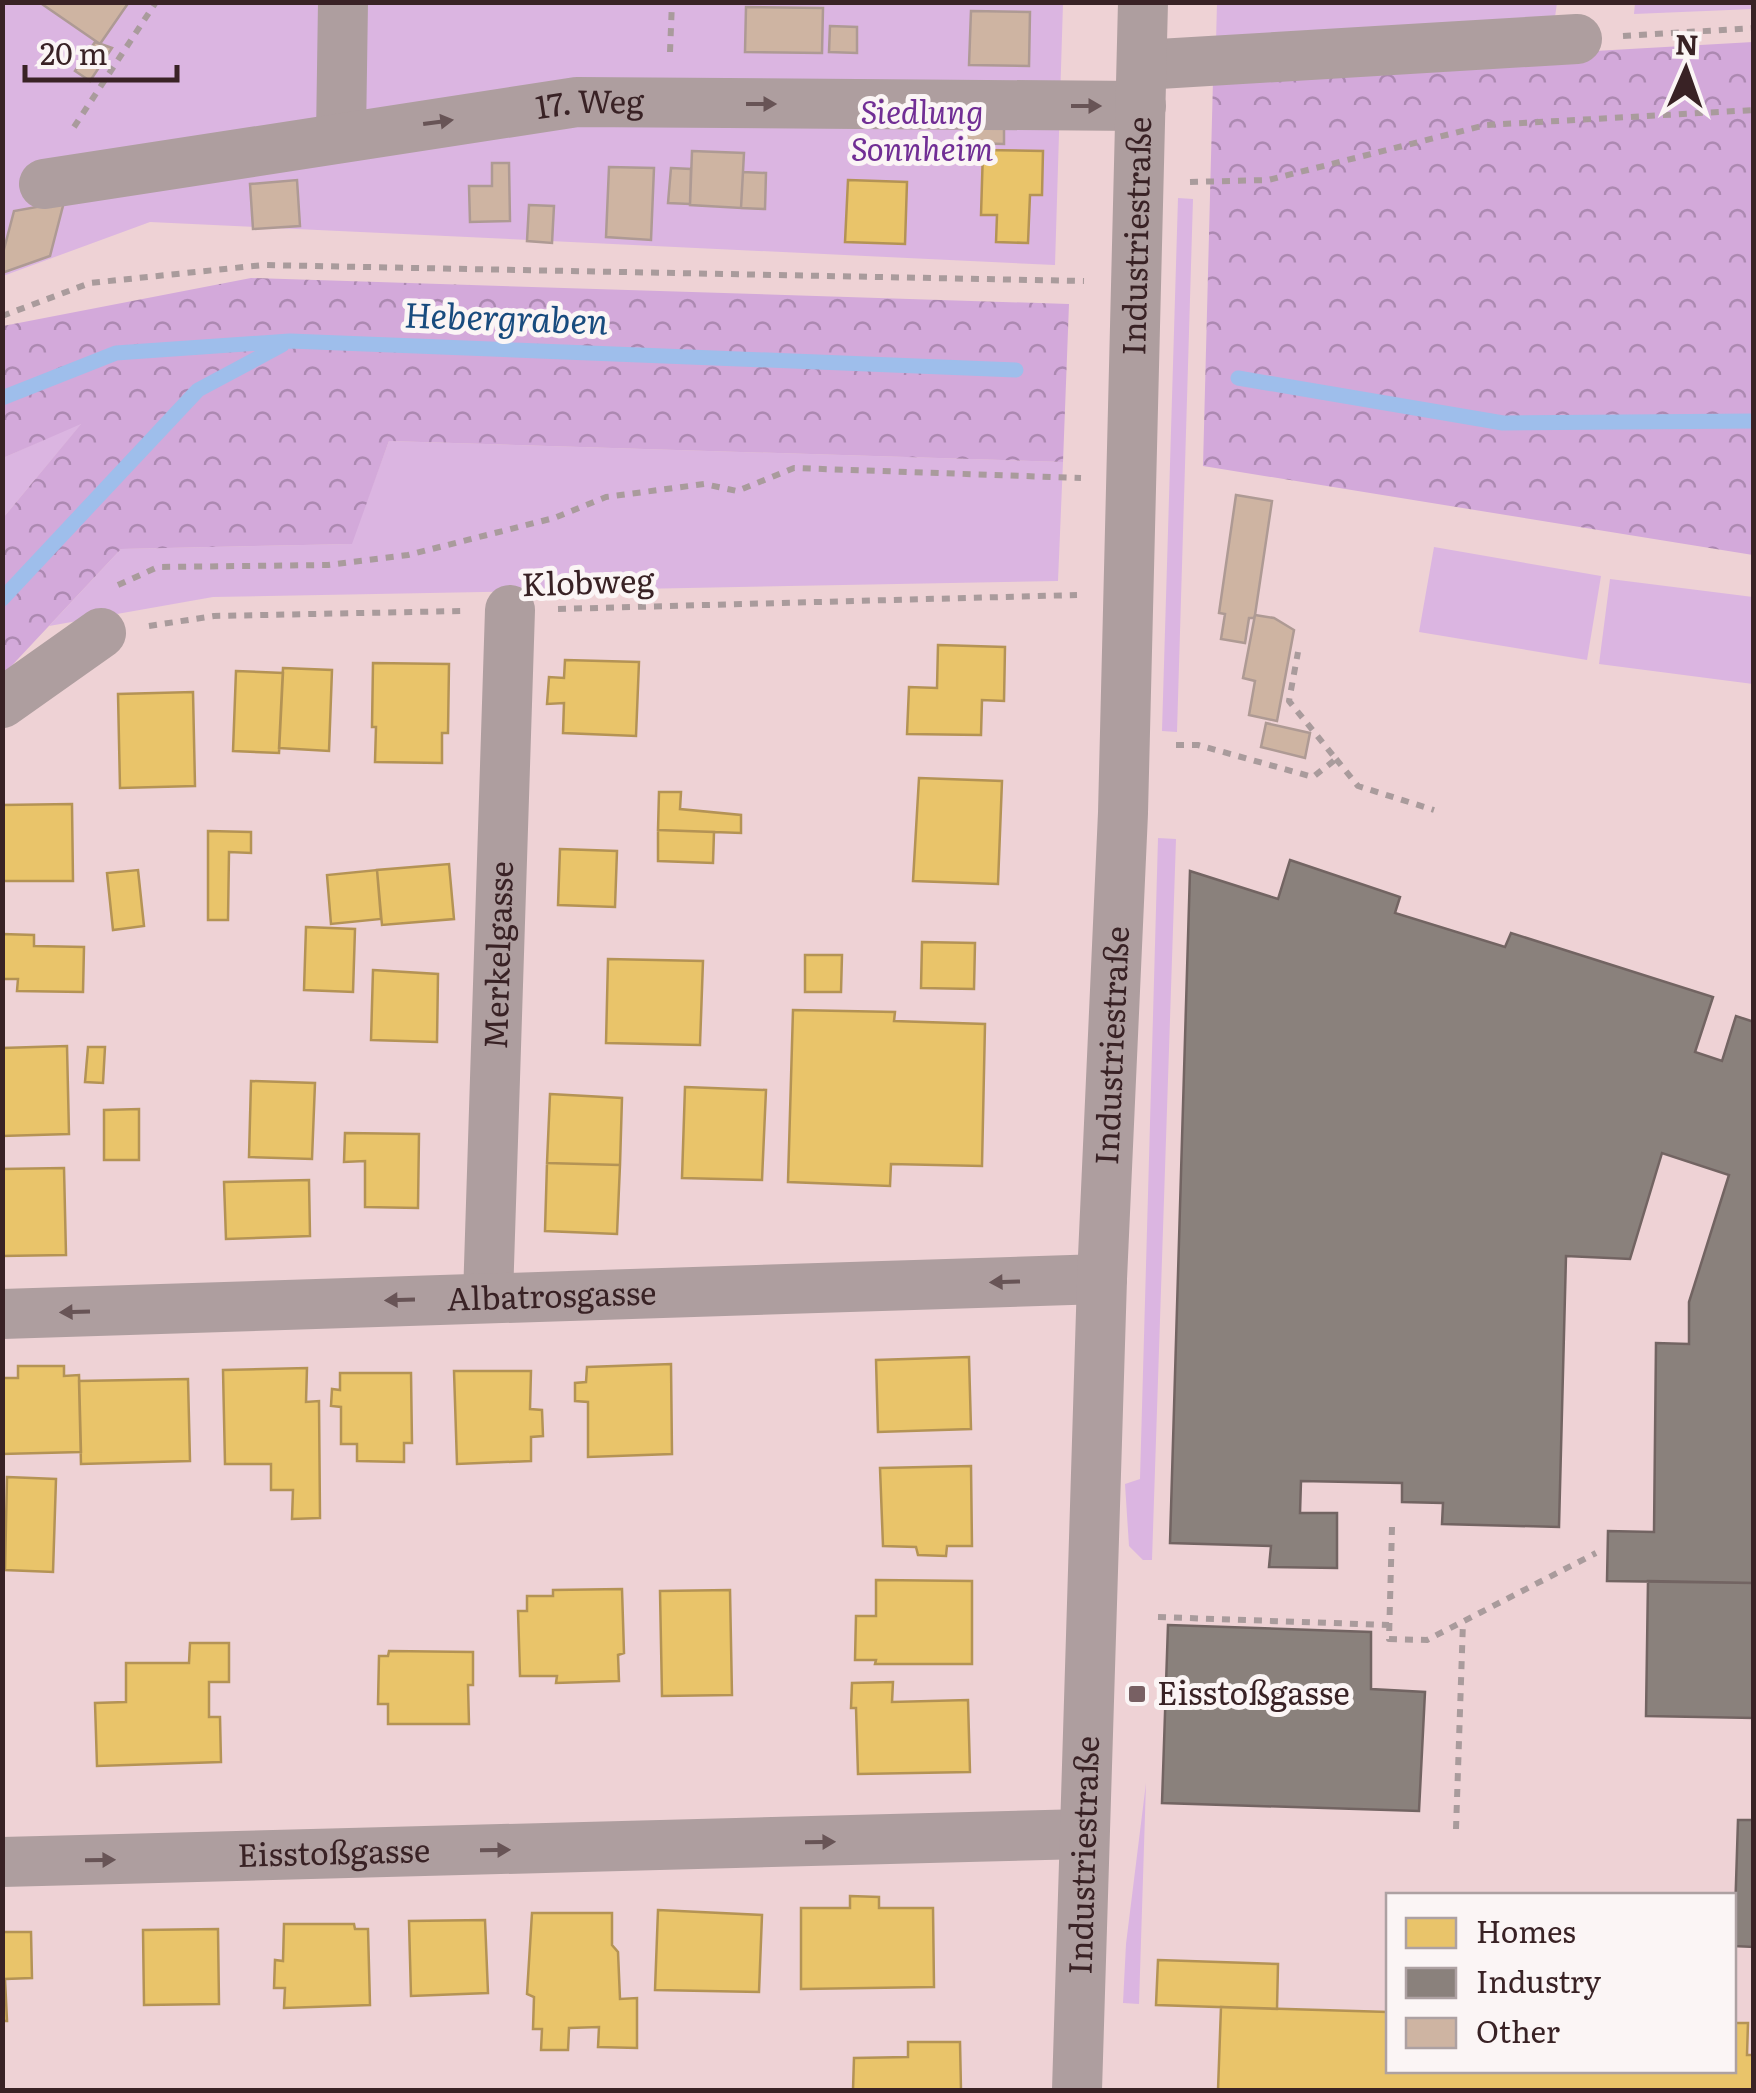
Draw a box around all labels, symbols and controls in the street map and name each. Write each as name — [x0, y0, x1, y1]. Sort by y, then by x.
scale bar — [25, 20, 178, 82]
north arrow — [1636, 20, 1736, 120]
text: N — [1674, 22, 1699, 64]
text: 20 m — [40, 30, 108, 74]
street label: 17. Weg — [532, 75, 644, 129]
park label: Siedlung Sonnheim — [851, 86, 993, 171]
one-way arrow — [746, 96, 778, 112]
one-way arrow — [1071, 98, 1103, 114]
one-way arrow — [422, 114, 454, 130]
street label: Industriestraße — [1107, 116, 1161, 356]
water label: Hebergraben — [403, 286, 609, 346]
street label: Klobweg — [521, 554, 655, 606]
street label: Merkelgasse — [469, 860, 523, 1050]
street label: Industriestraße — [1080, 925, 1139, 1166]
street label: Albatrosgasse — [446, 1266, 657, 1321]
one-way arrow — [988, 1274, 1020, 1290]
one-way arrow — [384, 1293, 416, 1309]
one-way arrow — [59, 1304, 91, 1320]
place label: Eisstoßgasse — [1157, 1667, 1350, 1715]
marker: Eisstoßgasse — [1126, 1683, 1148, 1705]
street label: Industriestraße — [1054, 1735, 1109, 1975]
street label: Eisstoßgasse — [237, 1824, 431, 1877]
one-way arrow — [804, 1833, 836, 1849]
one-way arrow — [479, 1841, 511, 1857]
one-way arrow — [84, 1851, 116, 1867]
legend — [1386, 1893, 1736, 2073]
text: Homes — [1476, 1908, 1576, 1952]
text: Industry — [1476, 1958, 1602, 2002]
text: Other — [1476, 2008, 1560, 2052]

